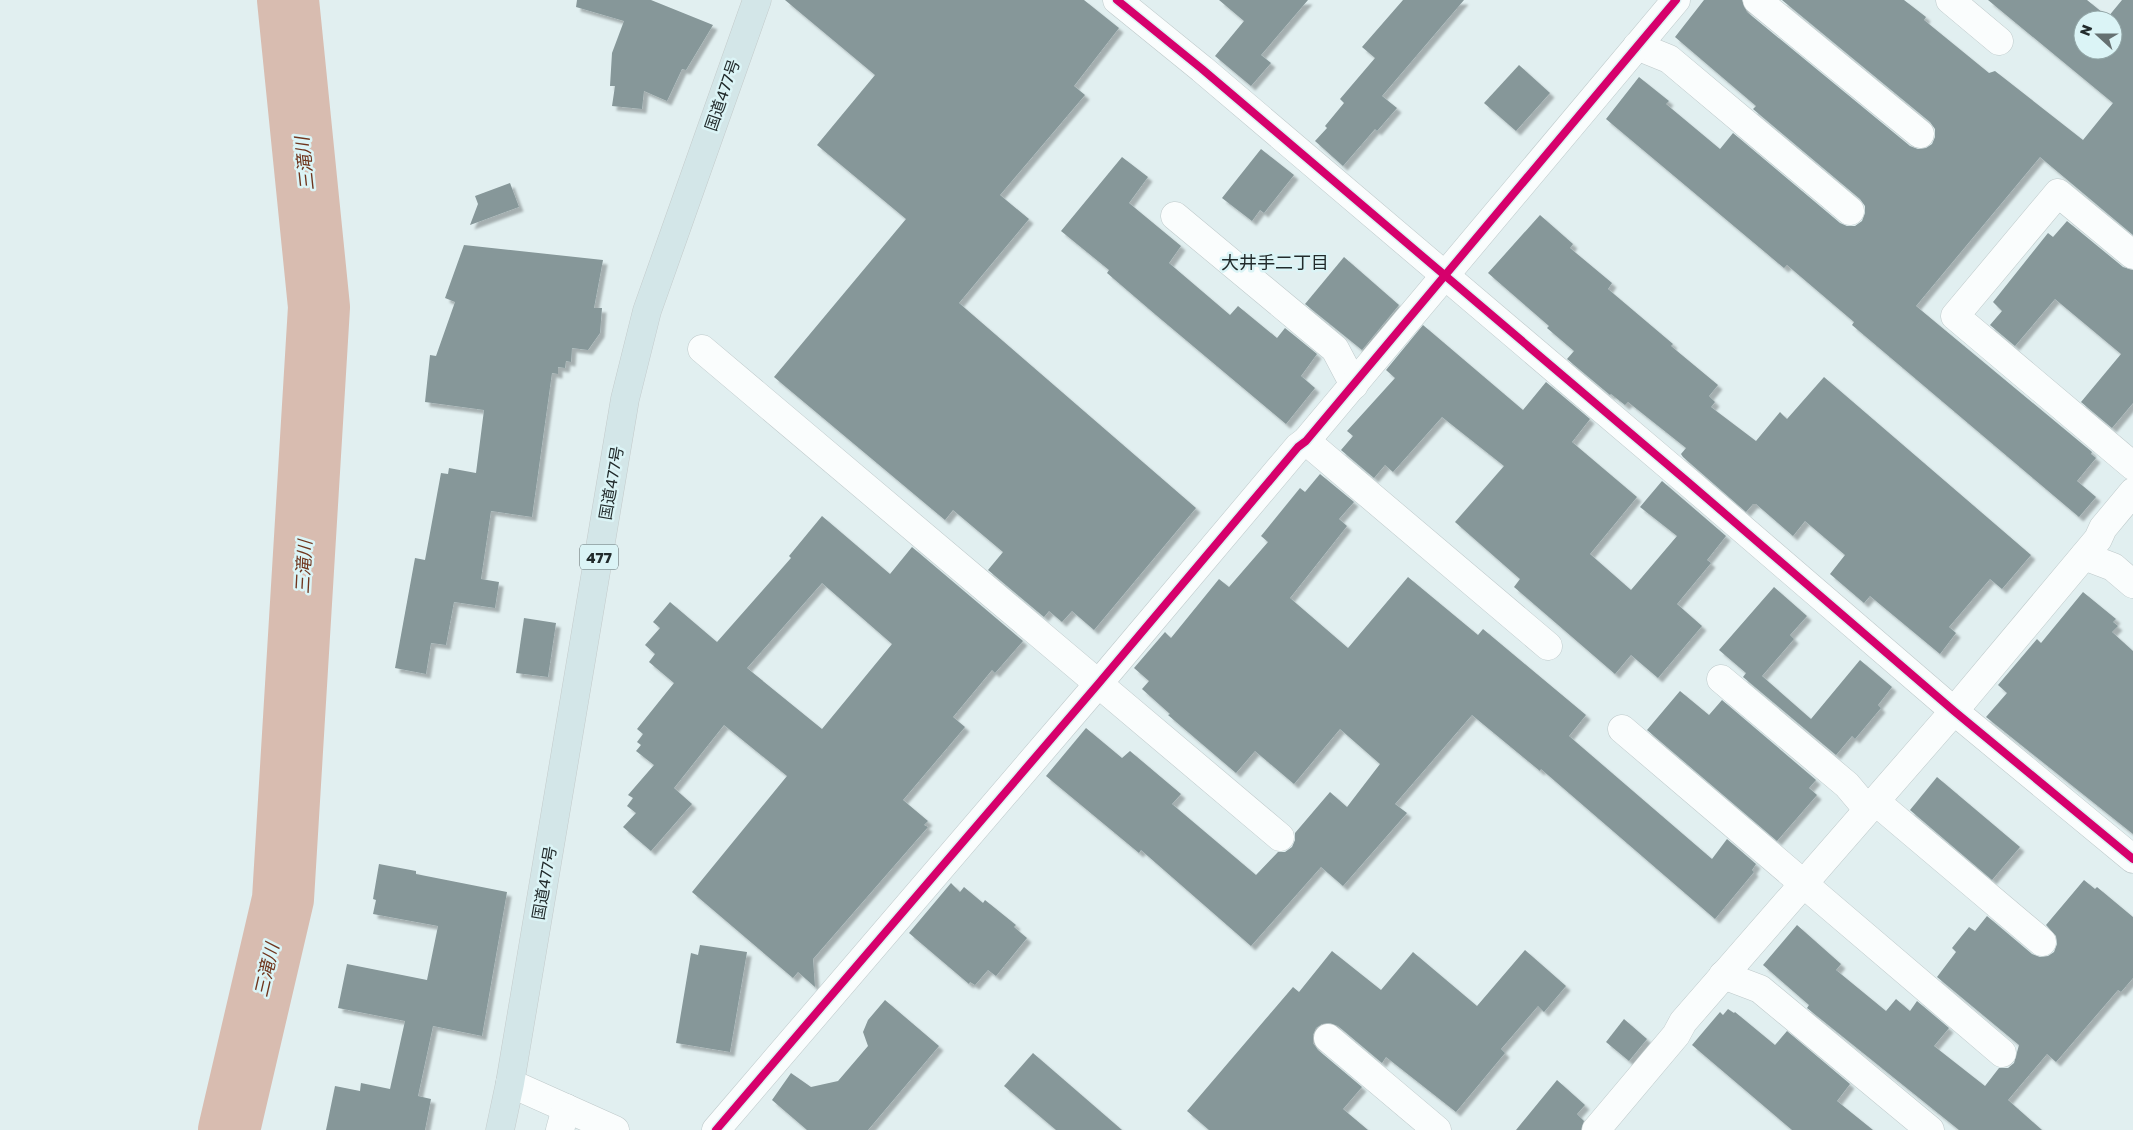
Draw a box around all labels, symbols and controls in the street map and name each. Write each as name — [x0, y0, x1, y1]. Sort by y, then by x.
north arrow — [2073, 10, 2123, 60]
text: N — [2076, 22, 2095, 38]
street label: 国道477号 — [700, 56, 744, 134]
water label: 三滝川 — [290, 134, 318, 192]
district label: 大井手二丁目 — [1221, 251, 1329, 273]
street label: 国道477号 — [595, 444, 627, 522]
water label: 三滝川 — [291, 537, 316, 595]
road number: 477 — [580, 544, 618, 570]
street label: 国道477号 — [528, 844, 560, 922]
water label: 三滝川 — [249, 939, 283, 999]

